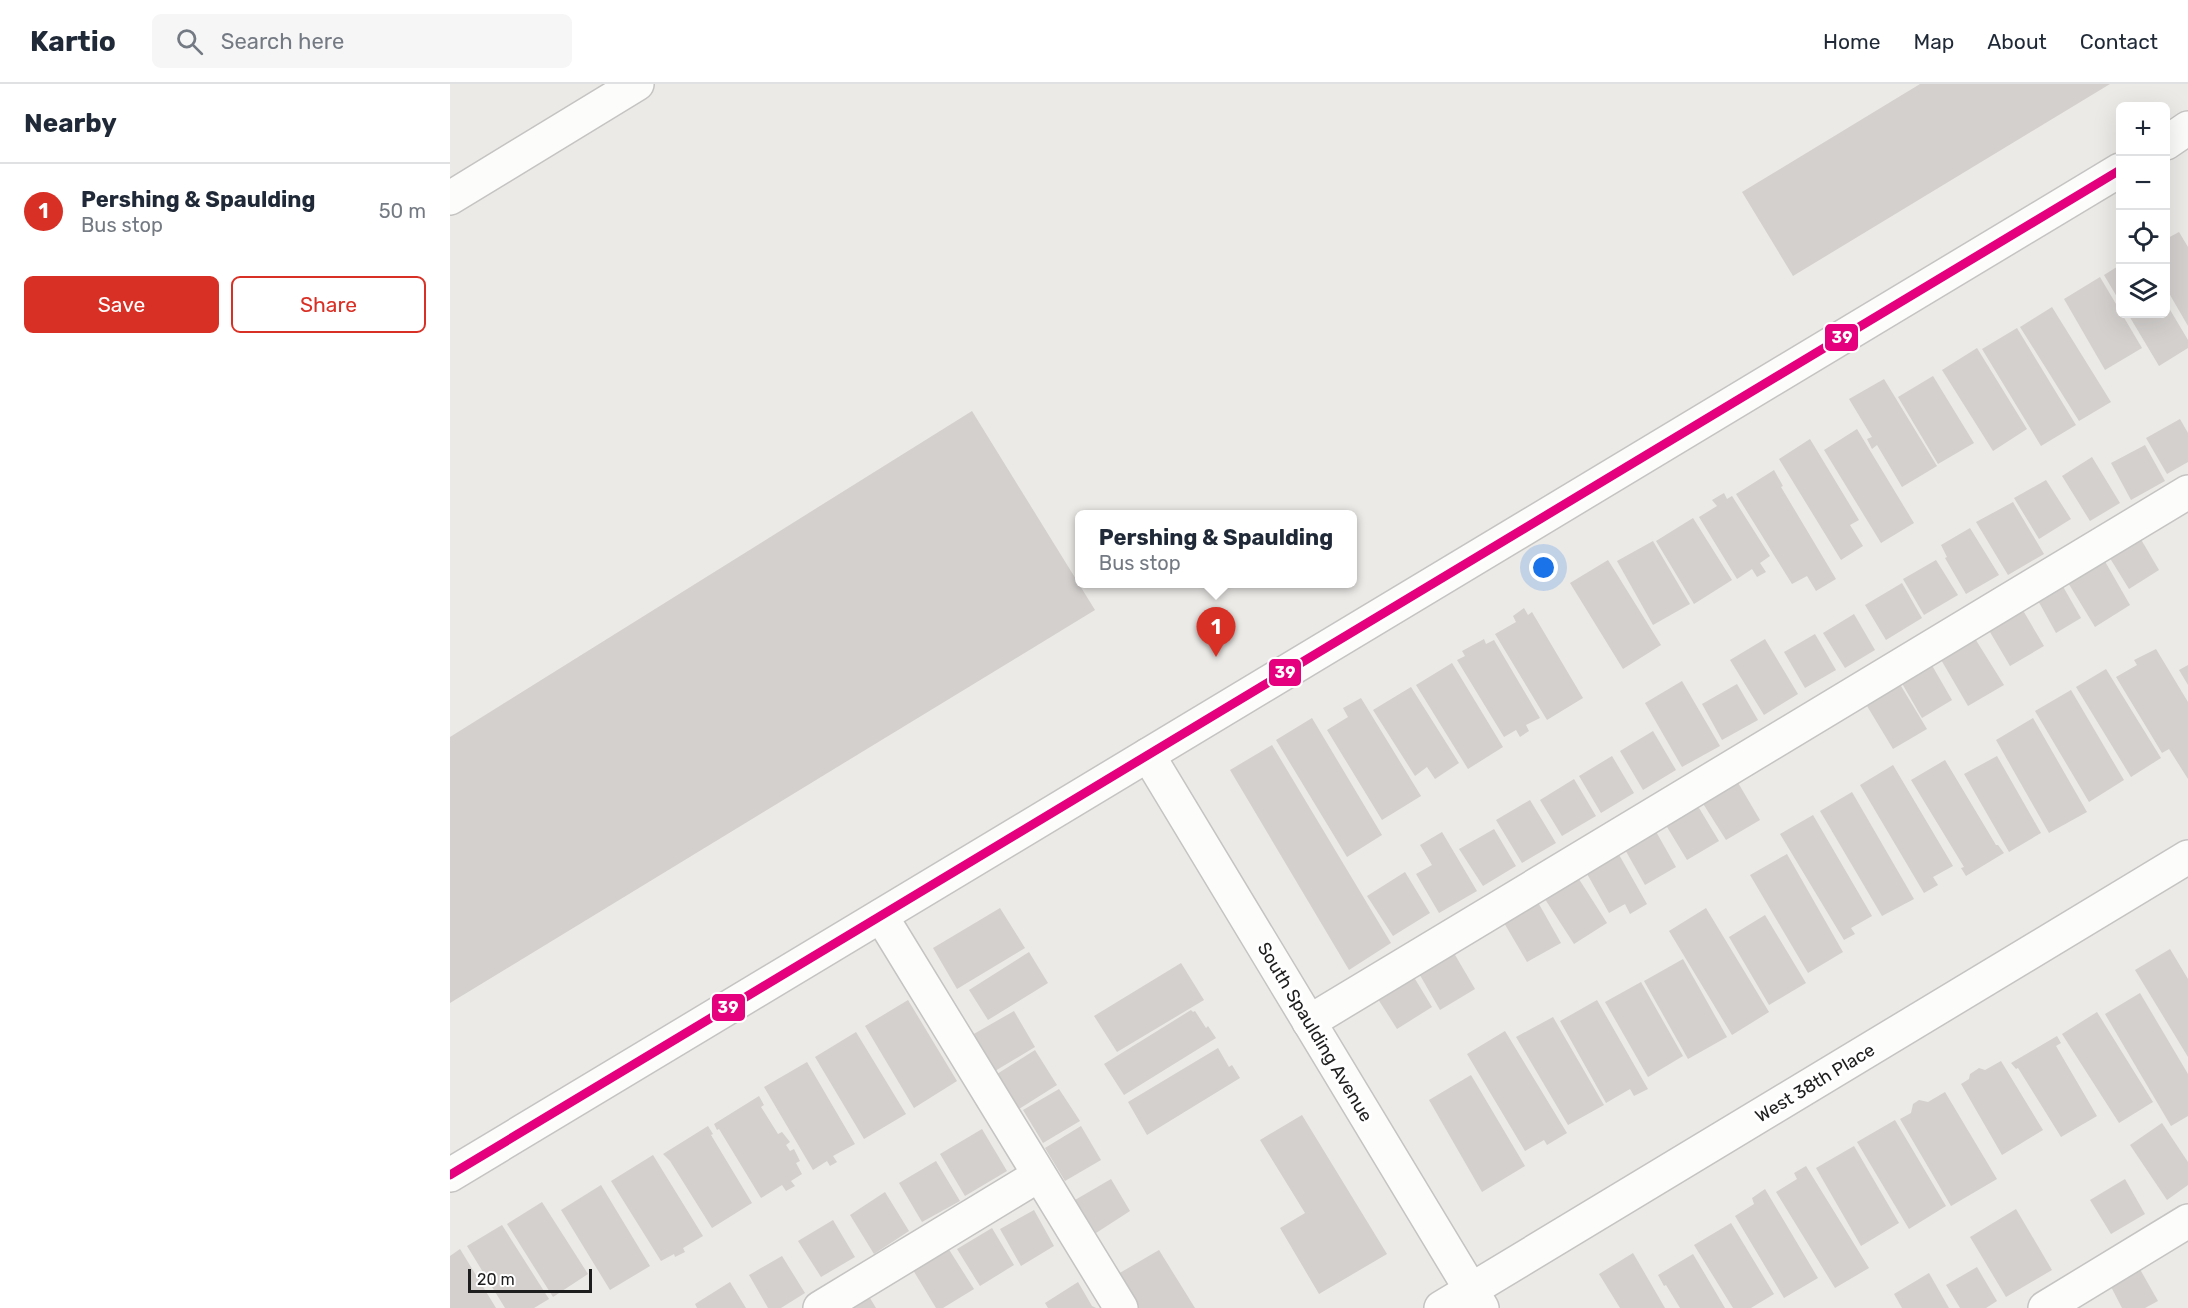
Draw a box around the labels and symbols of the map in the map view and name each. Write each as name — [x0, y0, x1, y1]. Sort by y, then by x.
line badge: 39 — [1824, 323, 1859, 352]
text: 39 — [1832, 328, 1852, 347]
your location — [1529, 553, 1558, 582]
pin: 1 — [1196, 608, 1236, 657]
line badge: 39 — [1268, 658, 1302, 687]
text: 39 — [1275, 663, 1295, 682]
street label: South Spaulding Avenue — [1253, 938, 1377, 1126]
line badge: 39 — [711, 993, 746, 1022]
text: 39 — [718, 998, 738, 1017]
street label: West 38th Place — [1751, 1039, 1879, 1127]
scale bar — [468, 1266, 592, 1294]

